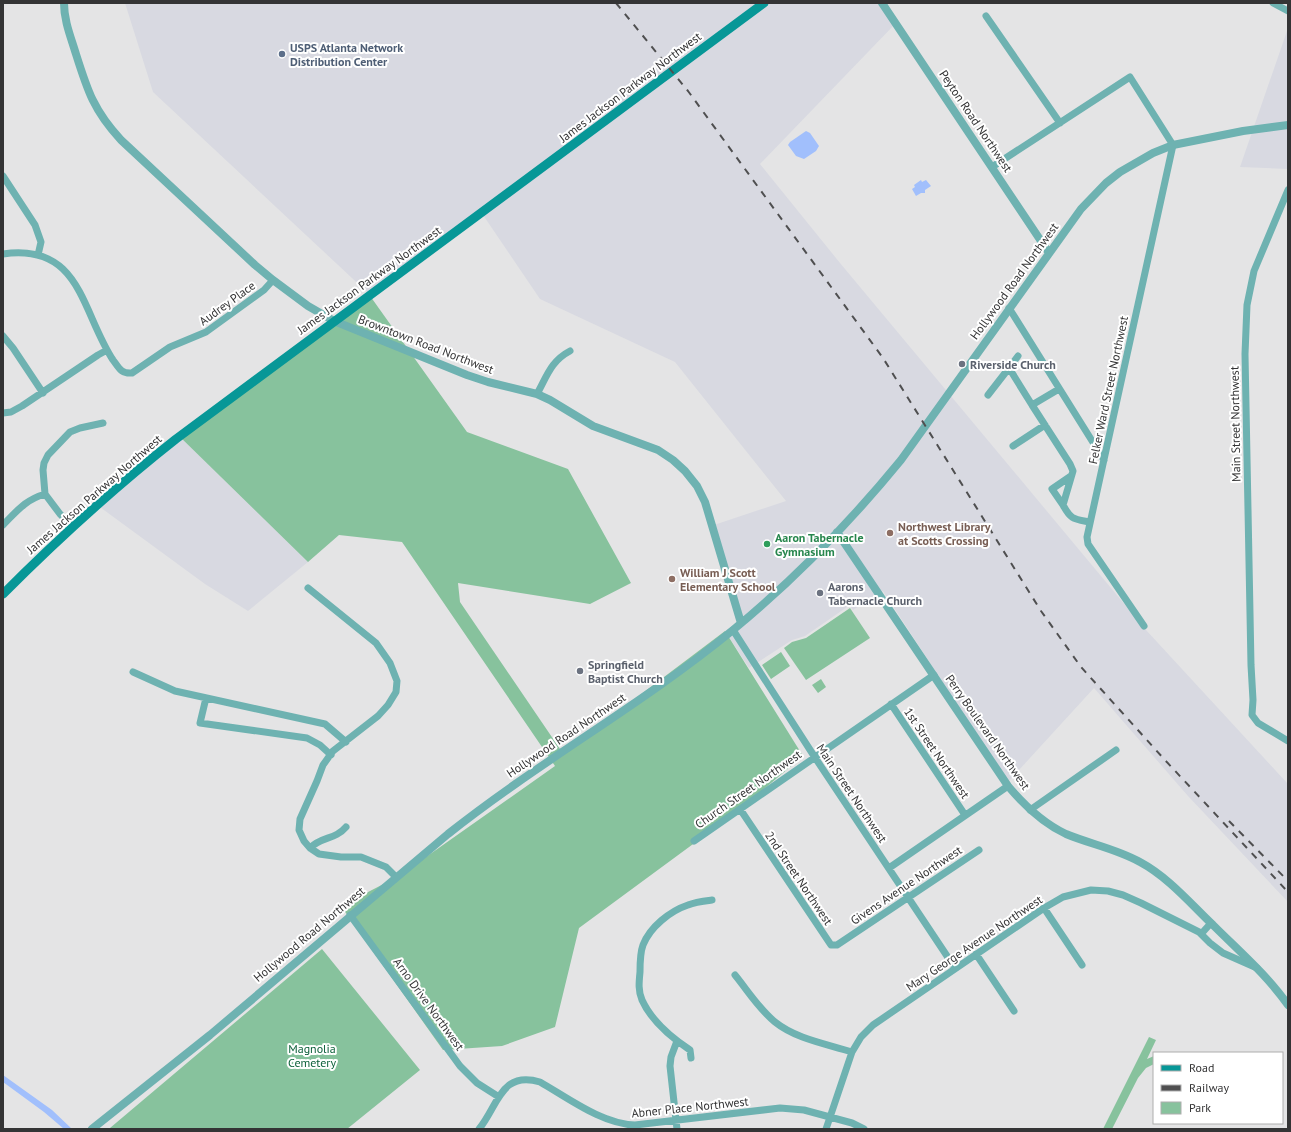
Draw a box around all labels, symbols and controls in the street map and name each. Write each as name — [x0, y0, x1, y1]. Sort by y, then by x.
street label: James Jackson Parkway Northwest — [555, 29, 704, 146]
place label: USPS Atlanta Network Distribution Center — [290, 40, 403, 69]
marker: USPS Atlanta Network Distribution Center — [277, 49, 287, 59]
street label: Peyton Road Northwest — [936, 67, 1016, 175]
street label: Hollywood Road Northwest — [967, 220, 1061, 342]
street label: James Jackson Parkway Northwest — [293, 223, 444, 338]
street label: Audrey Place — [196, 278, 258, 328]
street label: Browntown Road Northwest — [356, 311, 496, 377]
street label: Felker Ward Street Northwest — [1085, 315, 1131, 465]
place label: Riverside Church — [970, 357, 1056, 372]
marker: Riverside Church — [957, 359, 967, 369]
street label: Main Street Northwest — [1226, 366, 1244, 482]
street label: James Jackson Parkway Northwest — [23, 431, 165, 557]
place label: Northwest Library at Scotts Crossing — [898, 519, 991, 548]
marker: Northwest Library at Scotts Crossing — [885, 528, 895, 538]
place label: Aaron Tabernacle Gymnasium — [775, 530, 864, 559]
marker: Aaron Tabernacle Gymnasium — [762, 539, 772, 549]
place label: William J Scott Elementary School — [680, 565, 776, 594]
marker: William J Scott Elementary School — [667, 574, 677, 584]
place label: Aarons Tabernacle Church — [828, 579, 922, 608]
marker: Aarons Tabernacle Church — [815, 588, 825, 598]
place label: Springfield Baptist Church — [588, 657, 663, 686]
marker: Springfield Baptist Church — [575, 666, 585, 676]
street label: Perry Boulevard Northwest — [943, 672, 1033, 792]
street label: Hollywood Road Northwest — [504, 690, 628, 780]
street label: 1st Street Northwest — [901, 705, 973, 801]
street label: Main Street Northwest — [813, 741, 891, 845]
street label: Church Street Northwest — [692, 747, 804, 831]
street label: 2nd Street Northwest — [762, 828, 836, 928]
street label: Givens Avenue Northwest — [848, 842, 964, 928]
street label: Hollywood Road Northwest — [250, 883, 368, 985]
street label: Mary George Avenue Northwest — [903, 892, 1045, 994]
street label: Arno Drive Northwest — [390, 955, 468, 1053]
park label: Magnolia Cemetery — [288, 1041, 336, 1070]
legend — [1153, 1052, 1283, 1124]
text: Road — [1189, 1060, 1214, 1075]
text: Railway — [1189, 1080, 1229, 1095]
street label: Abner Place Northwest — [631, 1093, 749, 1121]
text: Park — [1189, 1100, 1211, 1115]

